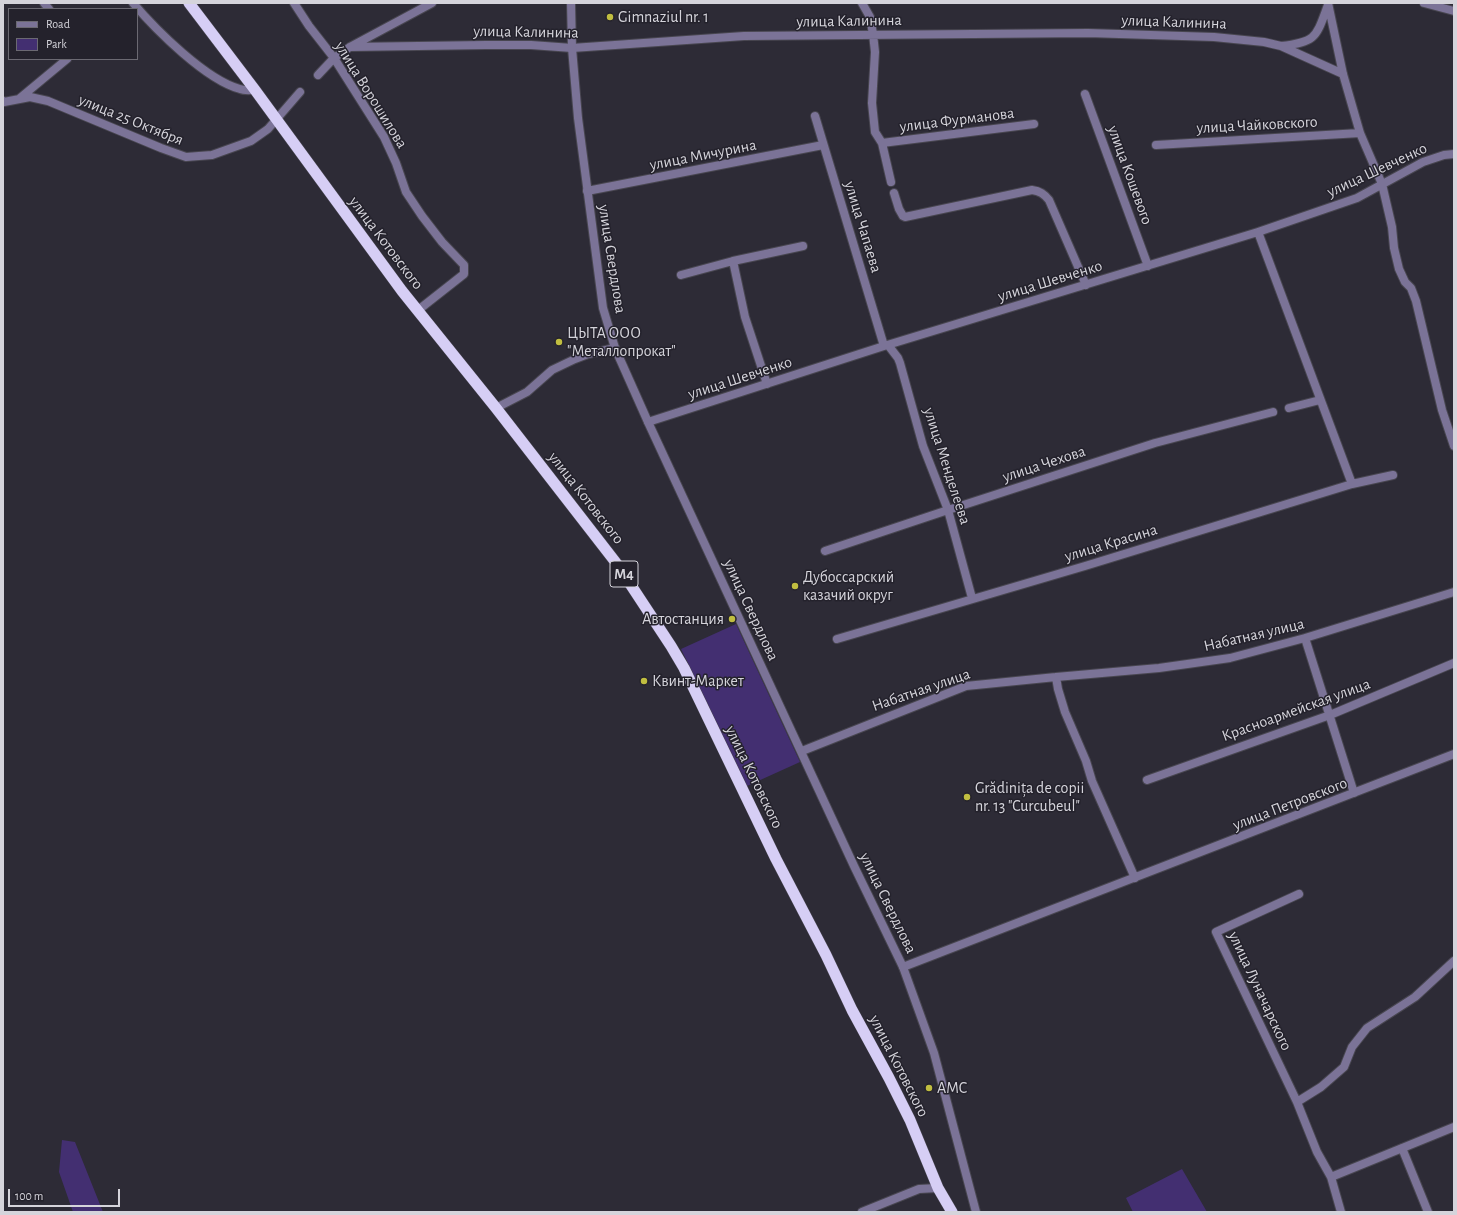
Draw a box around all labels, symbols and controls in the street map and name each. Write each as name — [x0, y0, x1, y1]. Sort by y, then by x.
place label: Gimnaziul nr. 1 — [618, 7, 709, 27]
legend — [8, 8, 138, 60]
street label: улица Калинина — [796, 10, 902, 32]
street label: улица Калинина — [1121, 11, 1227, 33]
marker: Gimnaziul nr. 1 — [605, 12, 615, 22]
text: Road — [46, 18, 70, 30]
street label: улица Калинина — [473, 21, 579, 43]
text: Park — [46, 38, 67, 50]
street label: улица Ворошилова — [330, 38, 412, 152]
street label: улица 25 Октября — [76, 90, 186, 150]
street label: улица Фурманова — [899, 103, 1015, 137]
street label: улица Чайковского — [1196, 112, 1318, 138]
street label: улица Кошевого — [1103, 123, 1157, 227]
street label: улица Мичурина — [648, 135, 758, 175]
street label: улица Шевченко — [1324, 138, 1430, 202]
street label: улица Чапаева — [840, 179, 886, 275]
street label: улица Котовского — [345, 193, 427, 293]
street label: улица Свердлова — [594, 203, 630, 315]
street label: улица Шевченко — [996, 256, 1104, 306]
place label: ЦЫТА ООО "Металлопрокат" — [567, 323, 676, 361]
marker: ЦЫТА ООО "Металлопрокат" — [554, 337, 564, 347]
street label: улица Шевченко — [686, 352, 794, 404]
street label: улица Менделеева — [919, 405, 975, 527]
street label: улица Чехова — [1000, 442, 1088, 486]
street label: улица Котовского — [544, 448, 628, 548]
street label: улица Красина — [1062, 520, 1160, 566]
street label: улица Свердлова — [719, 556, 783, 664]
road number: M4 — [610, 561, 638, 587]
place label: Дубоссарский казачий округ — [803, 567, 894, 605]
marker: Дубоссарский казачий округ — [790, 581, 800, 591]
place label: Автостанция — [642, 609, 724, 629]
marker: Автостанция — [727, 614, 737, 624]
street label: Набатная улица — [1202, 614, 1306, 656]
street label: Набатная улица — [869, 664, 973, 716]
place label: Квинт-Маркет — [652, 671, 744, 691]
street label: Красноармейская улица — [1219, 674, 1373, 746]
marker: Квинт-Маркет — [639, 676, 649, 686]
street label: улица Котовского — [721, 723, 787, 831]
street label: улица Петровского — [1230, 773, 1350, 835]
place label: Grădinița de copii nr. 13 "Curcubeul" — [975, 778, 1084, 816]
marker: Grădinița de copii nr. 13 "Curcubeul" — [962, 792, 972, 802]
street label: улица Свердлова — [855, 849, 921, 957]
street label: улица Луначарского — [1224, 928, 1296, 1054]
street label: улица Котовского — [865, 1012, 933, 1120]
place label: AMC — [937, 1078, 967, 1098]
marker: AMC — [924, 1083, 934, 1093]
scale bar — [10, 1181, 122, 1207]
text: 100 m — [15, 1190, 43, 1202]

